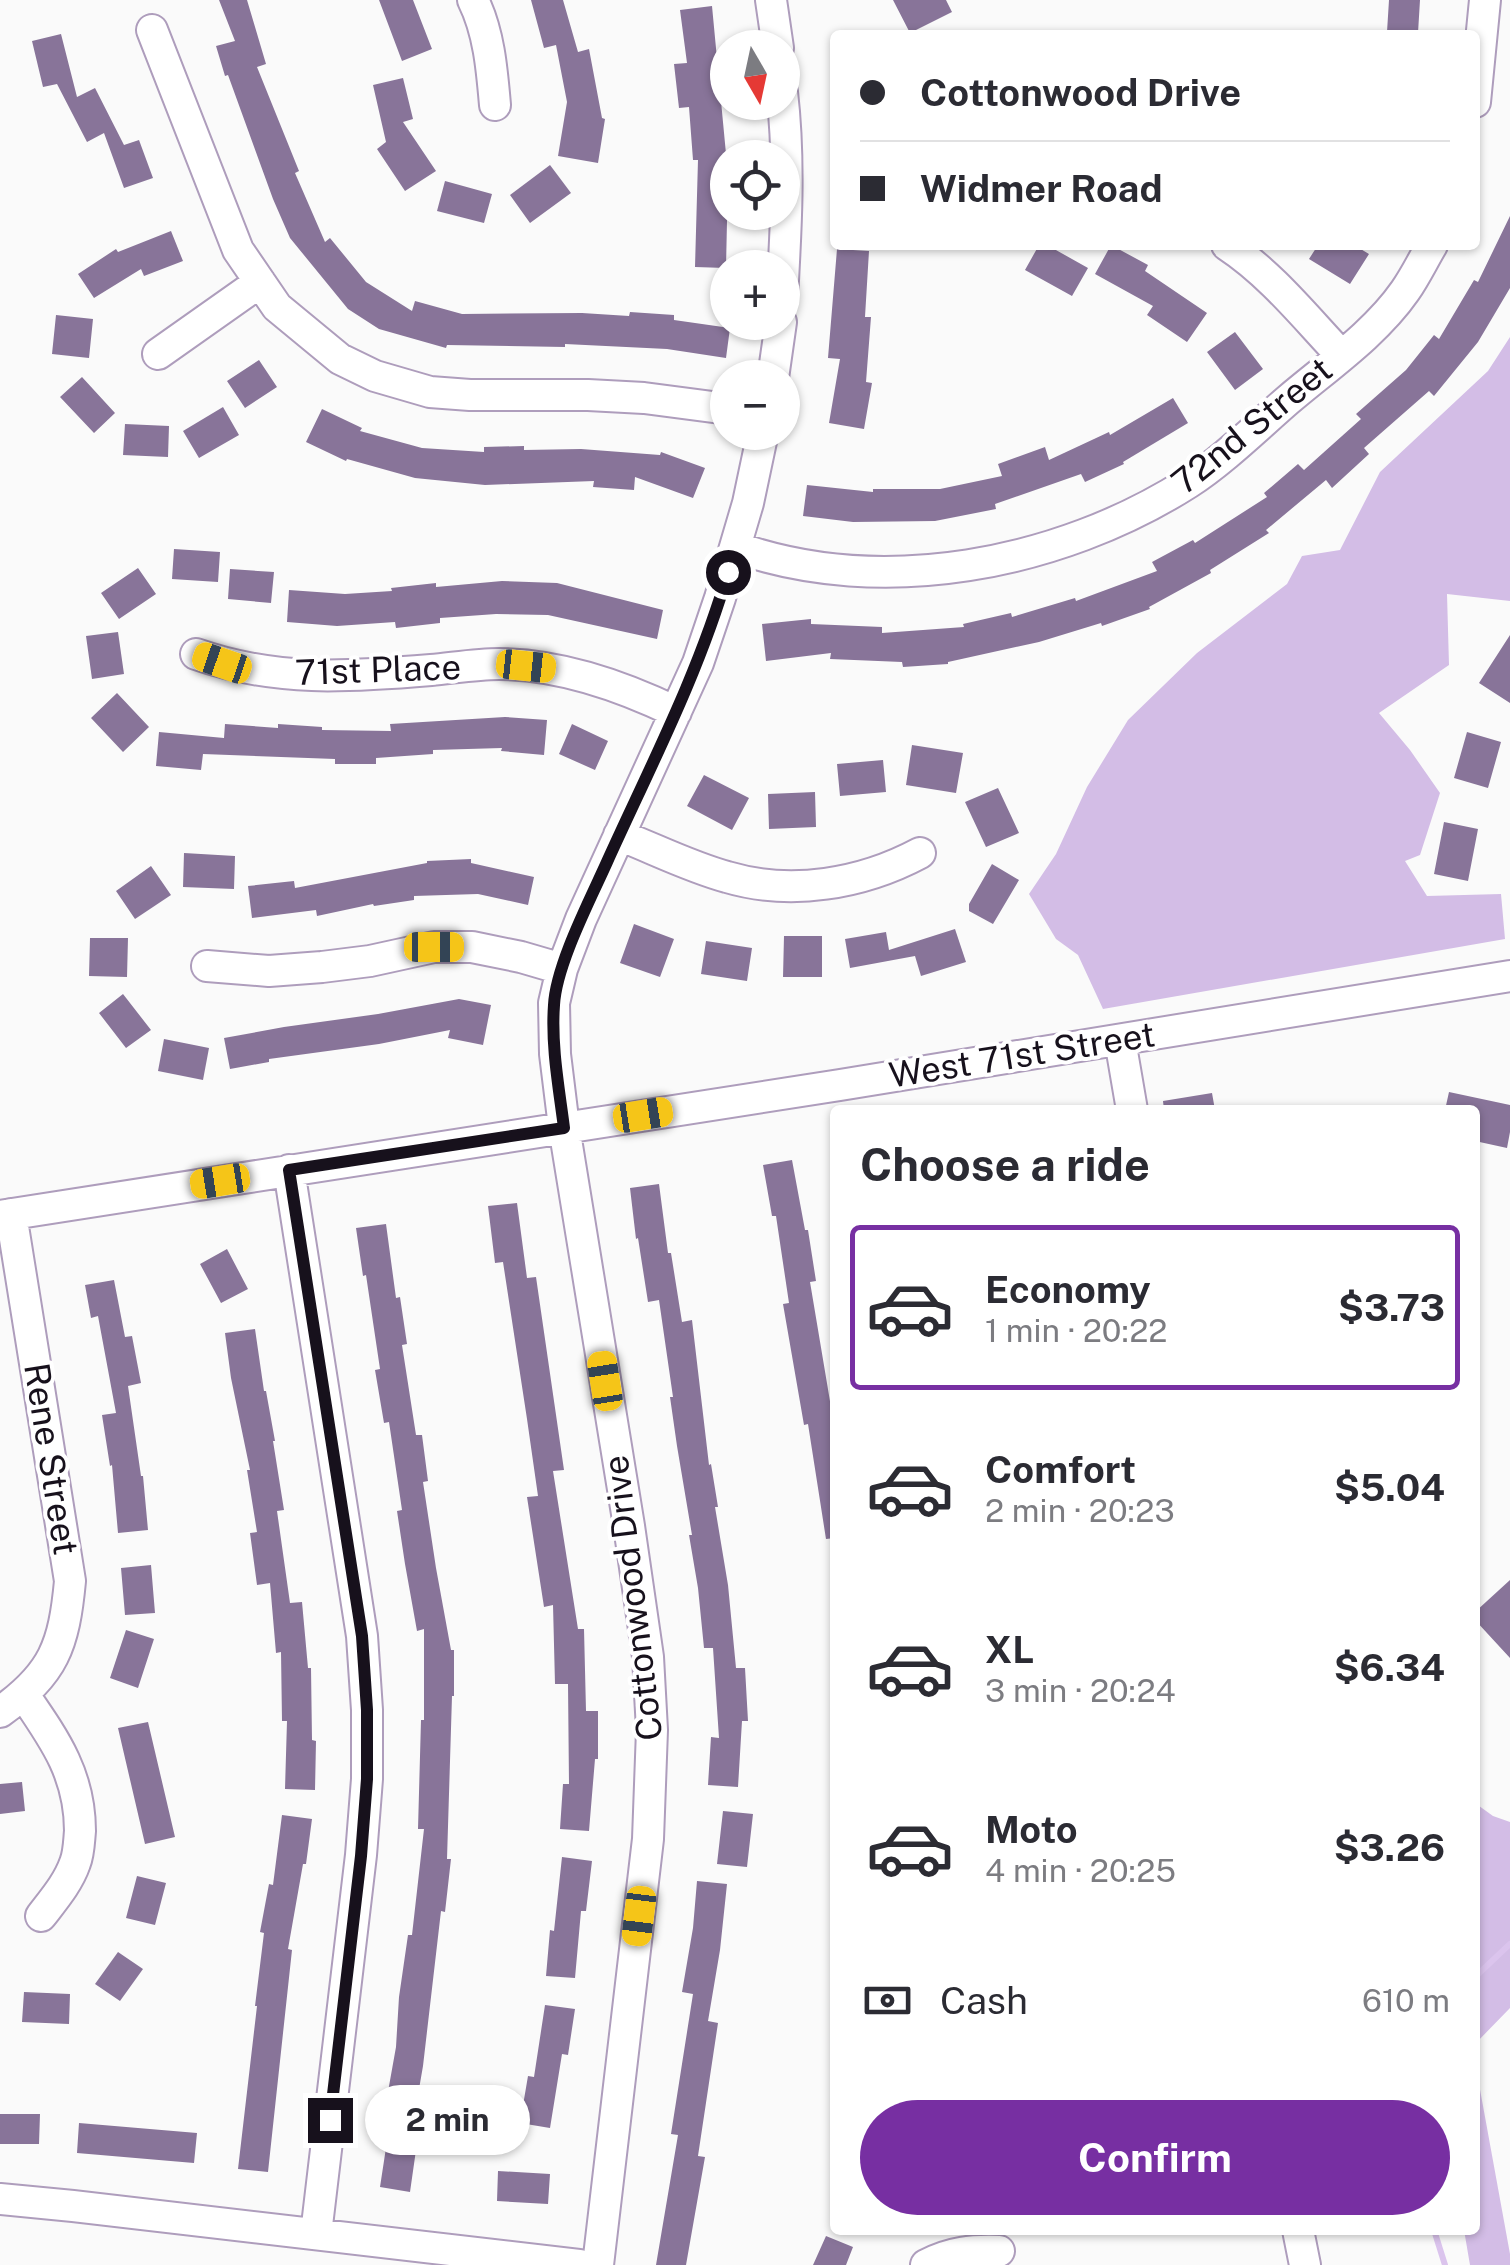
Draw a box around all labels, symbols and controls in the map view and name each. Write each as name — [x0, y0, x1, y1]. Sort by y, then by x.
north arrow — [710, 30, 800, 120]
map controls — [710, 30, 800, 450]
text: Cottonwood Drive — [920, 70, 1241, 115]
button: locate — [710, 140, 800, 230]
text: Widmer Road — [920, 166, 1163, 211]
button: + — [710, 250, 800, 340]
street label: 72nd Street — [1163, 349, 1340, 503]
button: − — [710, 360, 800, 450]
route start — [706, 550, 751, 595]
car — [189, 639, 255, 687]
street label: 71st Place — [294, 646, 462, 693]
car — [495, 648, 557, 684]
car — [404, 932, 464, 962]
street label: West 71st Street — [886, 1013, 1158, 1096]
car — [611, 1095, 675, 1135]
text: Choose a ride — [860, 1138, 1150, 1191]
car — [188, 1161, 252, 1201]
icon: car — [865, 1263, 955, 1353]
text: Economy — [985, 1267, 1151, 1312]
text: $3.73 — [1338, 1285, 1445, 1330]
text: 1 min · 20:22 — [985, 1312, 1167, 1349]
car — [585, 1349, 625, 1413]
street label: Rene Street — [16, 1360, 87, 1558]
icon: car — [865, 1443, 955, 1533]
text: Comfort — [985, 1447, 1136, 1492]
street label: Cottonwood Drive — [595, 1453, 670, 1743]
text: $5.04 — [1334, 1465, 1445, 1510]
text: 2 min · 20:23 — [985, 1492, 1175, 1529]
icon: car — [865, 1623, 955, 1713]
text: XL — [985, 1627, 1034, 1672]
text: $6.34 — [1334, 1645, 1445, 1690]
text: 3 min · 20:24 — [985, 1672, 1176, 1709]
icon: car — [865, 1803, 955, 1893]
text: Moto — [985, 1807, 1078, 1852]
text: $3.26 — [1334, 1825, 1445, 1870]
text: 4 min · 20:25 — [985, 1852, 1176, 1889]
car — [620, 1884, 658, 1948]
icon: cash — [860, 1973, 915, 2028]
text: Cash — [940, 1978, 1028, 2023]
text: 610 m — [1362, 1982, 1450, 2019]
callout: 2 min — [365, 2085, 530, 2155]
route end — [308, 2098, 353, 2143]
button: Confirm — [860, 2100, 1450, 2215]
text: 2 min — [406, 2101, 489, 2138]

